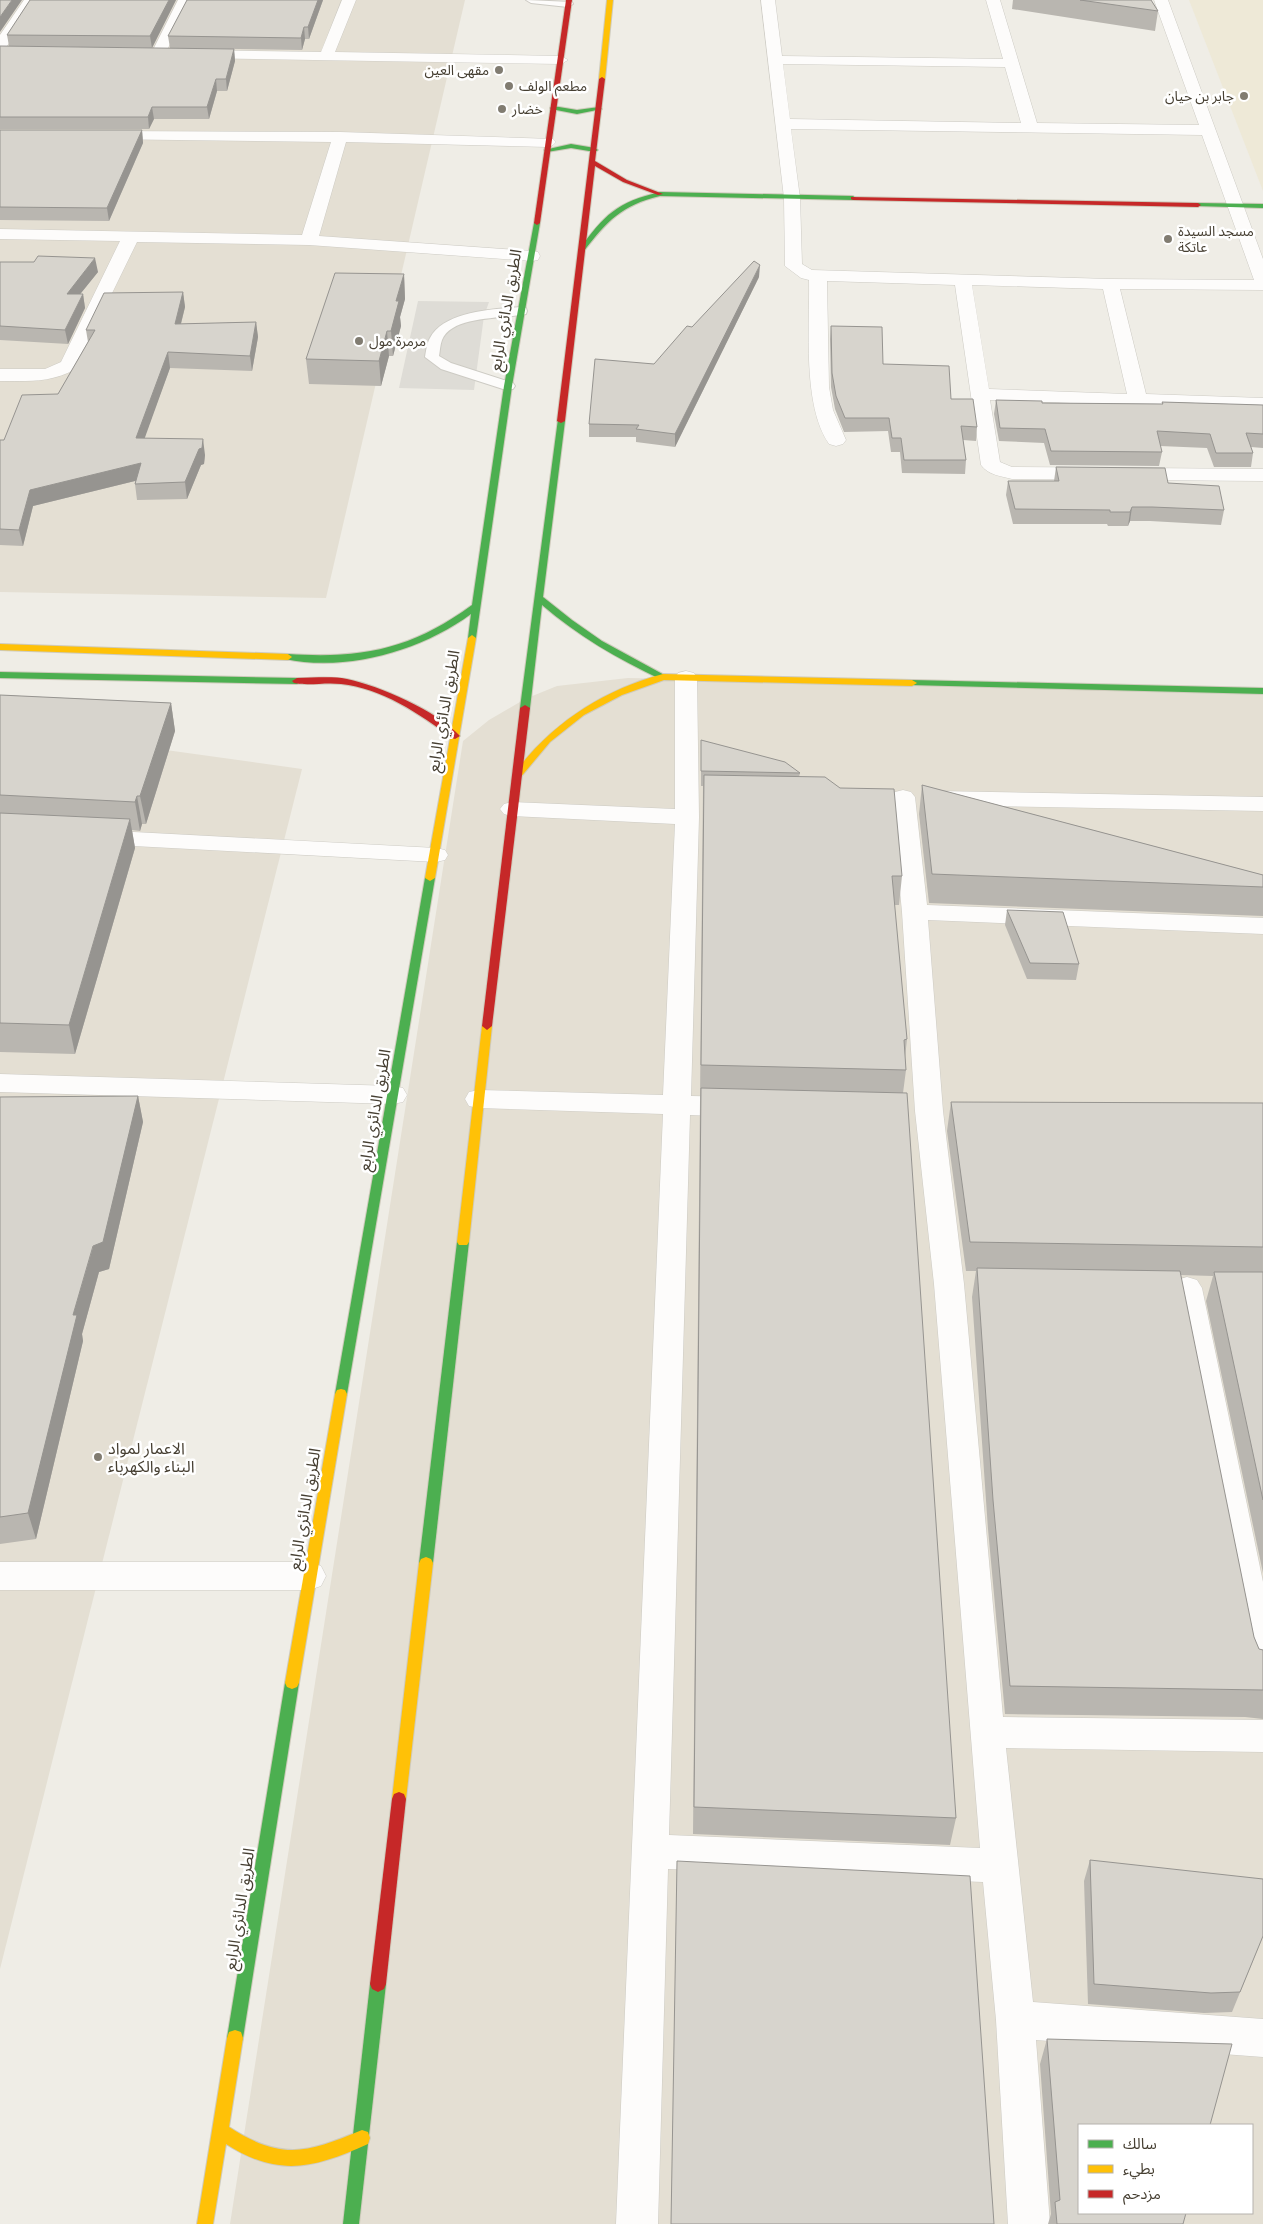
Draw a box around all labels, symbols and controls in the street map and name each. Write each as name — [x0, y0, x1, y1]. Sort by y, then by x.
place label: مقهى العين — [424, 61, 489, 79]
marker: مقهى العين — [493, 64, 505, 76]
place label: مطعم الولف — [519, 77, 587, 97]
marker: مطعم الولف — [503, 80, 515, 92]
place label: جابر بن حيان — [1165, 87, 1234, 105]
marker: جابر بن حيان — [1238, 90, 1250, 102]
place label: خضار — [511, 100, 543, 118]
marker: خضار — [496, 103, 508, 115]
place label: مسجد السيدة عاتكة — [1178, 222, 1254, 255]
marker: مسجد السيدة عاتكة — [1162, 233, 1174, 245]
street label: الطريق الدائري الرابع — [484, 247, 529, 373]
place label: مرمرة مول — [369, 332, 426, 350]
marker: مرمرة مول — [353, 335, 365, 347]
street label: الطريق الدائري الرابع — [422, 648, 467, 774]
street label: الطريق الدائري الرابع — [353, 1047, 398, 1173]
place label: الاعمار لمواد البناء والكهرباء — [108, 1438, 195, 1476]
street label: الطريق الدائري الرابع — [283, 1446, 328, 1572]
marker: الاعمار لمواد البناء والكهرباء — [92, 1451, 104, 1463]
street label: الطريق الدائري الرابع — [219, 1846, 262, 1972]
legend — [1078, 2124, 1253, 2214]
text: سالك — [1123, 2134, 1157, 2152]
text: بطيء — [1123, 2159, 1155, 2180]
text: مزدحم — [1123, 2184, 1161, 2205]

